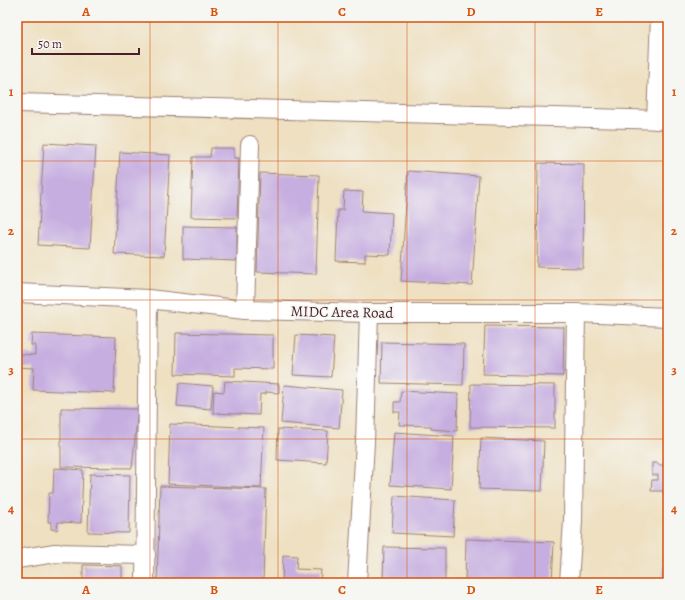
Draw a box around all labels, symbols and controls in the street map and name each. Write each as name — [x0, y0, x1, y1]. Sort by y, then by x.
text: A — [81, 3, 91, 20]
text: B — [210, 3, 218, 20]
text: C — [338, 3, 346, 20]
text: D — [466, 3, 476, 20]
text: E — [595, 3, 603, 20]
scale bar — [32, 30, 139, 56]
text: 50 m — [38, 36, 62, 52]
text: 1 — [9, 83, 14, 100]
text: 1 — [672, 83, 677, 100]
text: 2 — [8, 222, 15, 239]
text: 2 — [671, 222, 678, 239]
street label: MIDC Area Road — [290, 301, 395, 323]
text: 3 — [8, 361, 14, 378]
text: 3 — [671, 361, 677, 378]
text: 4 — [8, 500, 14, 517]
text: 4 — [671, 500, 677, 517]
text: A — [81, 581, 91, 598]
text: B — [210, 581, 218, 598]
text: C — [338, 581, 346, 598]
text: D — [466, 581, 476, 598]
text: E — [595, 581, 603, 598]

